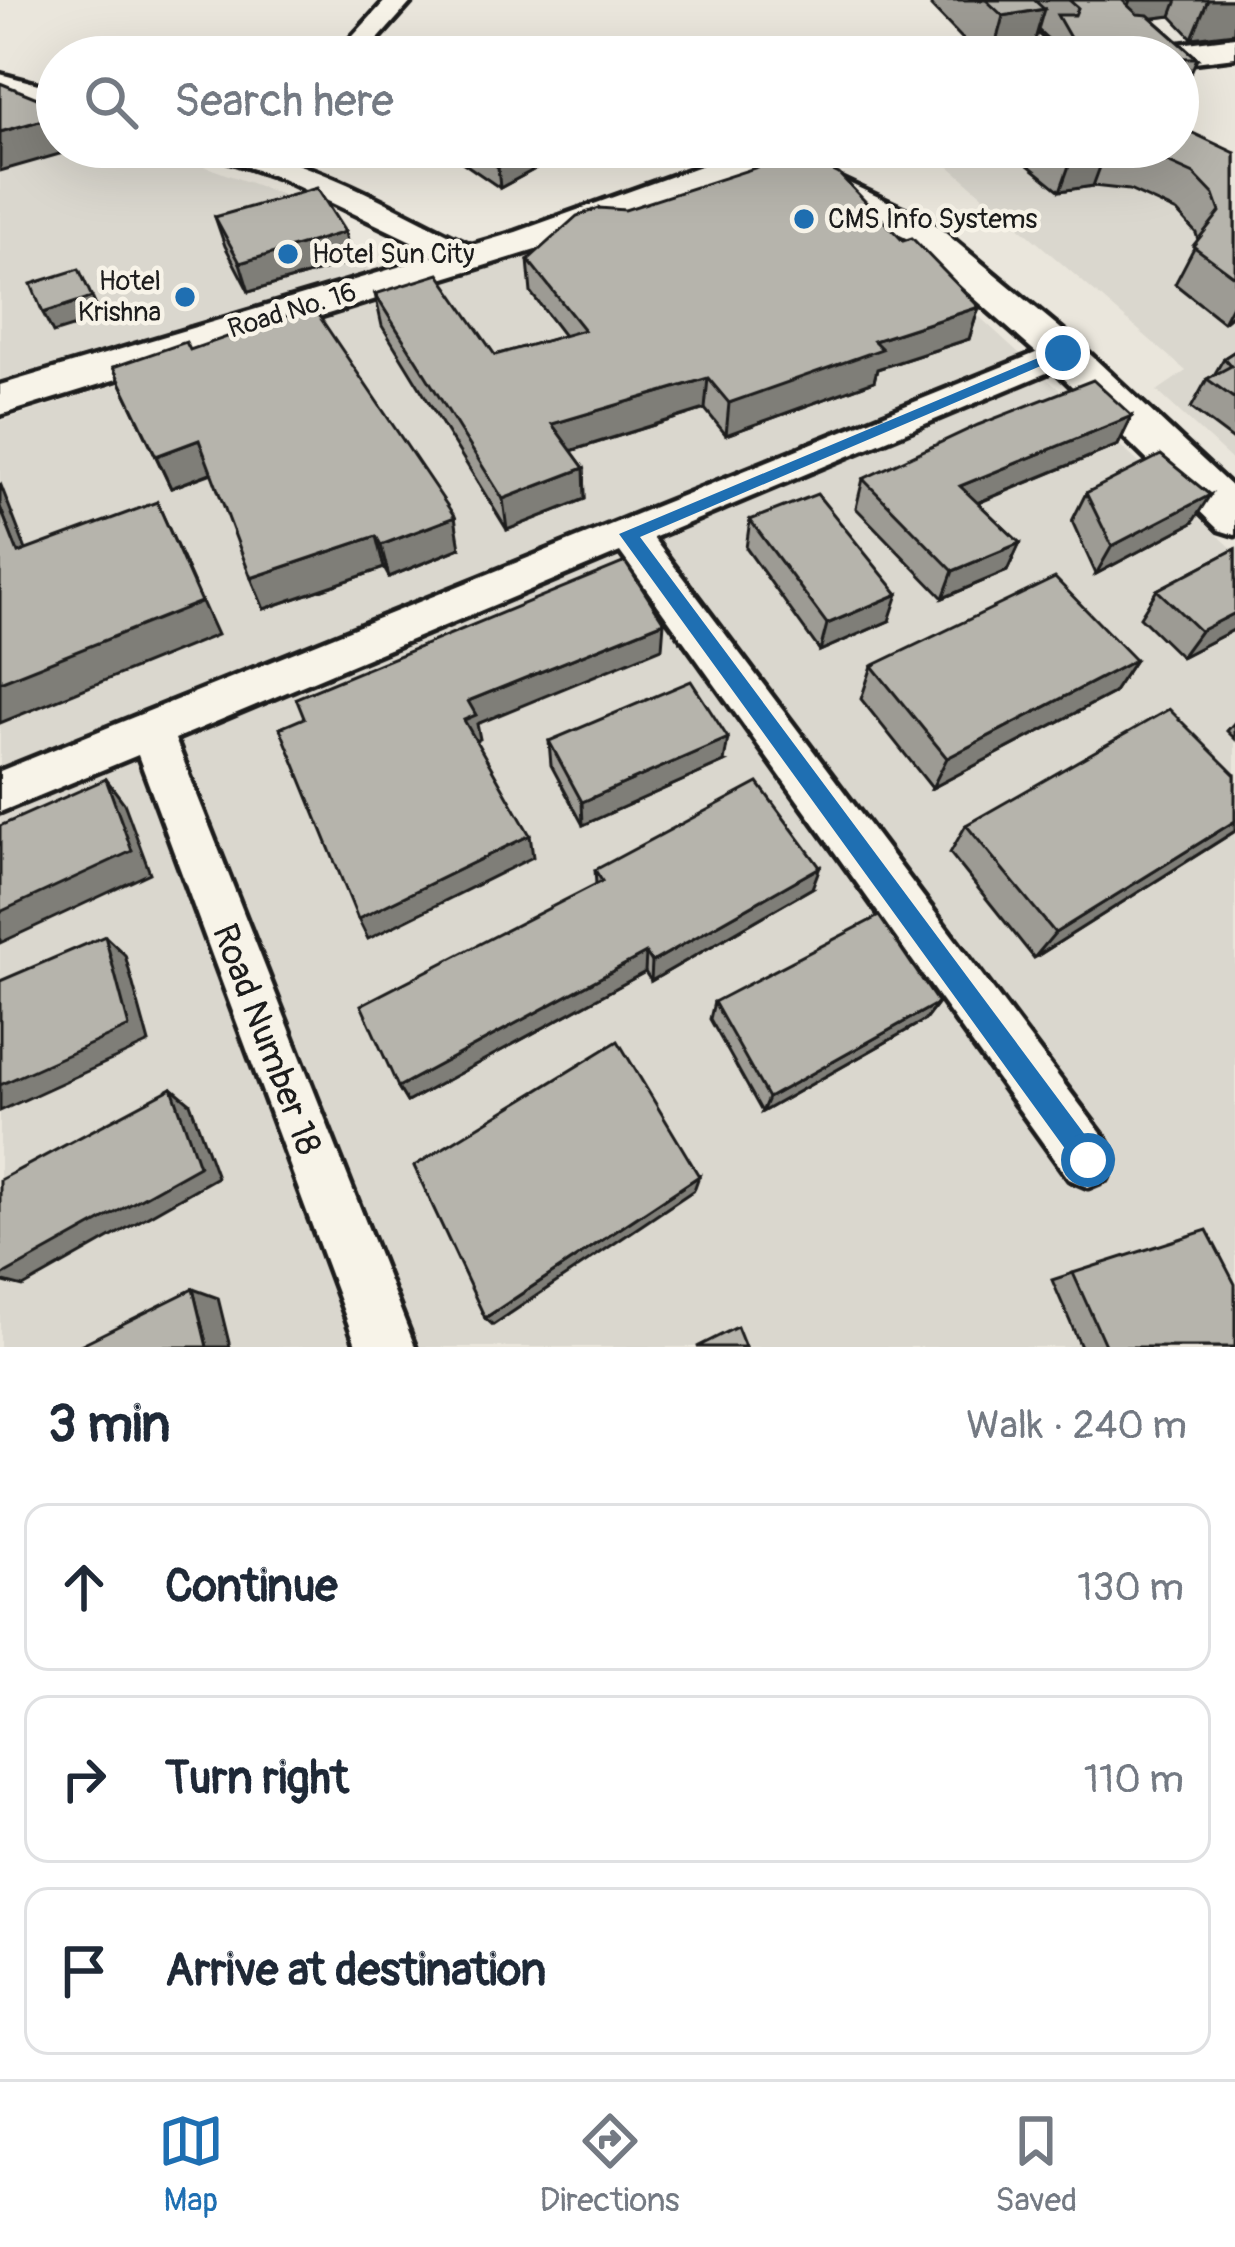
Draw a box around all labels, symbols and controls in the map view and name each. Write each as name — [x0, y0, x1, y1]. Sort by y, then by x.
search box — [36, 36, 1199, 168]
icon: search — [78, 69, 144, 135]
text: Search here — [174, 74, 394, 130]
place label: CMS Info Systems — [828, 203, 1037, 236]
marker: CMS Info Systems — [791, 206, 817, 232]
place label: Hotel Sun City — [312, 238, 475, 271]
marker: Hotel Sun City — [275, 241, 301, 267]
place label: Hotel Krishna — [78, 265, 161, 329]
street label: Road No. 16 — [224, 275, 360, 346]
marker: Hotel Krishna — [172, 284, 198, 310]
route end — [1036, 326, 1090, 380]
street label: Road Number 18 — [202, 918, 331, 1162]
route start — [1061, 1133, 1115, 1187]
text: 3 min — [48, 1393, 170, 1457]
text: Walk · 240 m — [966, 1401, 1187, 1450]
icon: ahead — [51, 1554, 117, 1620]
text: Continue — [165, 1559, 338, 1615]
text: 130 m — [1077, 1563, 1184, 1612]
icon: right — [51, 1746, 117, 1812]
text: Turn right — [165, 1751, 349, 1807]
text: 110 m — [1084, 1755, 1184, 1804]
icon: arrive — [51, 1938, 117, 2004]
text: Arrive at destination — [165, 1943, 546, 1999]
tab: Map — [158, 2108, 224, 2221]
tab: Directions — [540, 2108, 680, 2221]
tab: Saved — [995, 2108, 1077, 2221]

